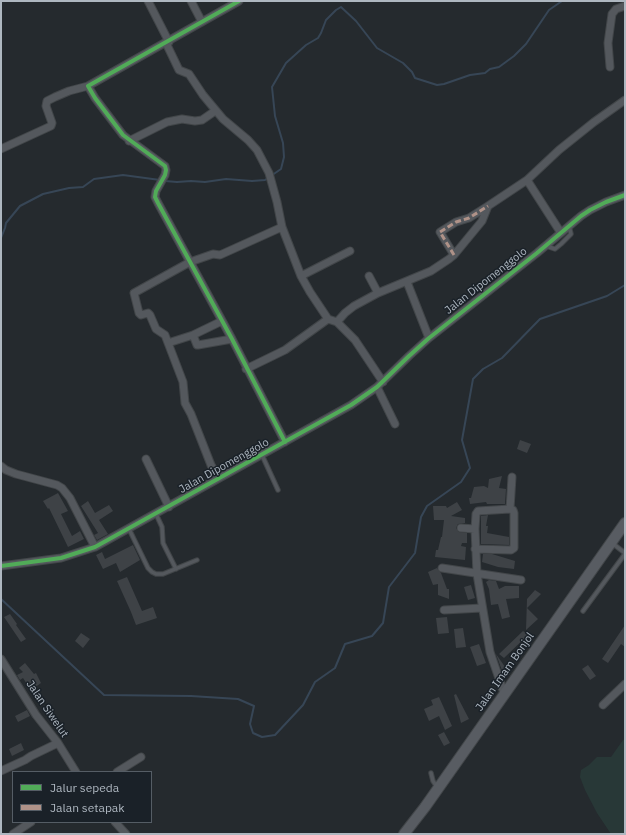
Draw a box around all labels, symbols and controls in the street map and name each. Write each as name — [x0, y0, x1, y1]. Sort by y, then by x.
street label: Jalan Dipomenggolo — [442, 245, 530, 317]
street label: Jalan Dipomenggolo — [177, 436, 271, 496]
street label: Jalan Imam Bonjol — [473, 630, 537, 714]
street label: Jalan Siwelut — [23, 678, 71, 740]
legend — [12, 771, 152, 823]
text: Jalur sepeda — [50, 780, 119, 795]
text: Jalan setapak — [50, 800, 125, 815]

